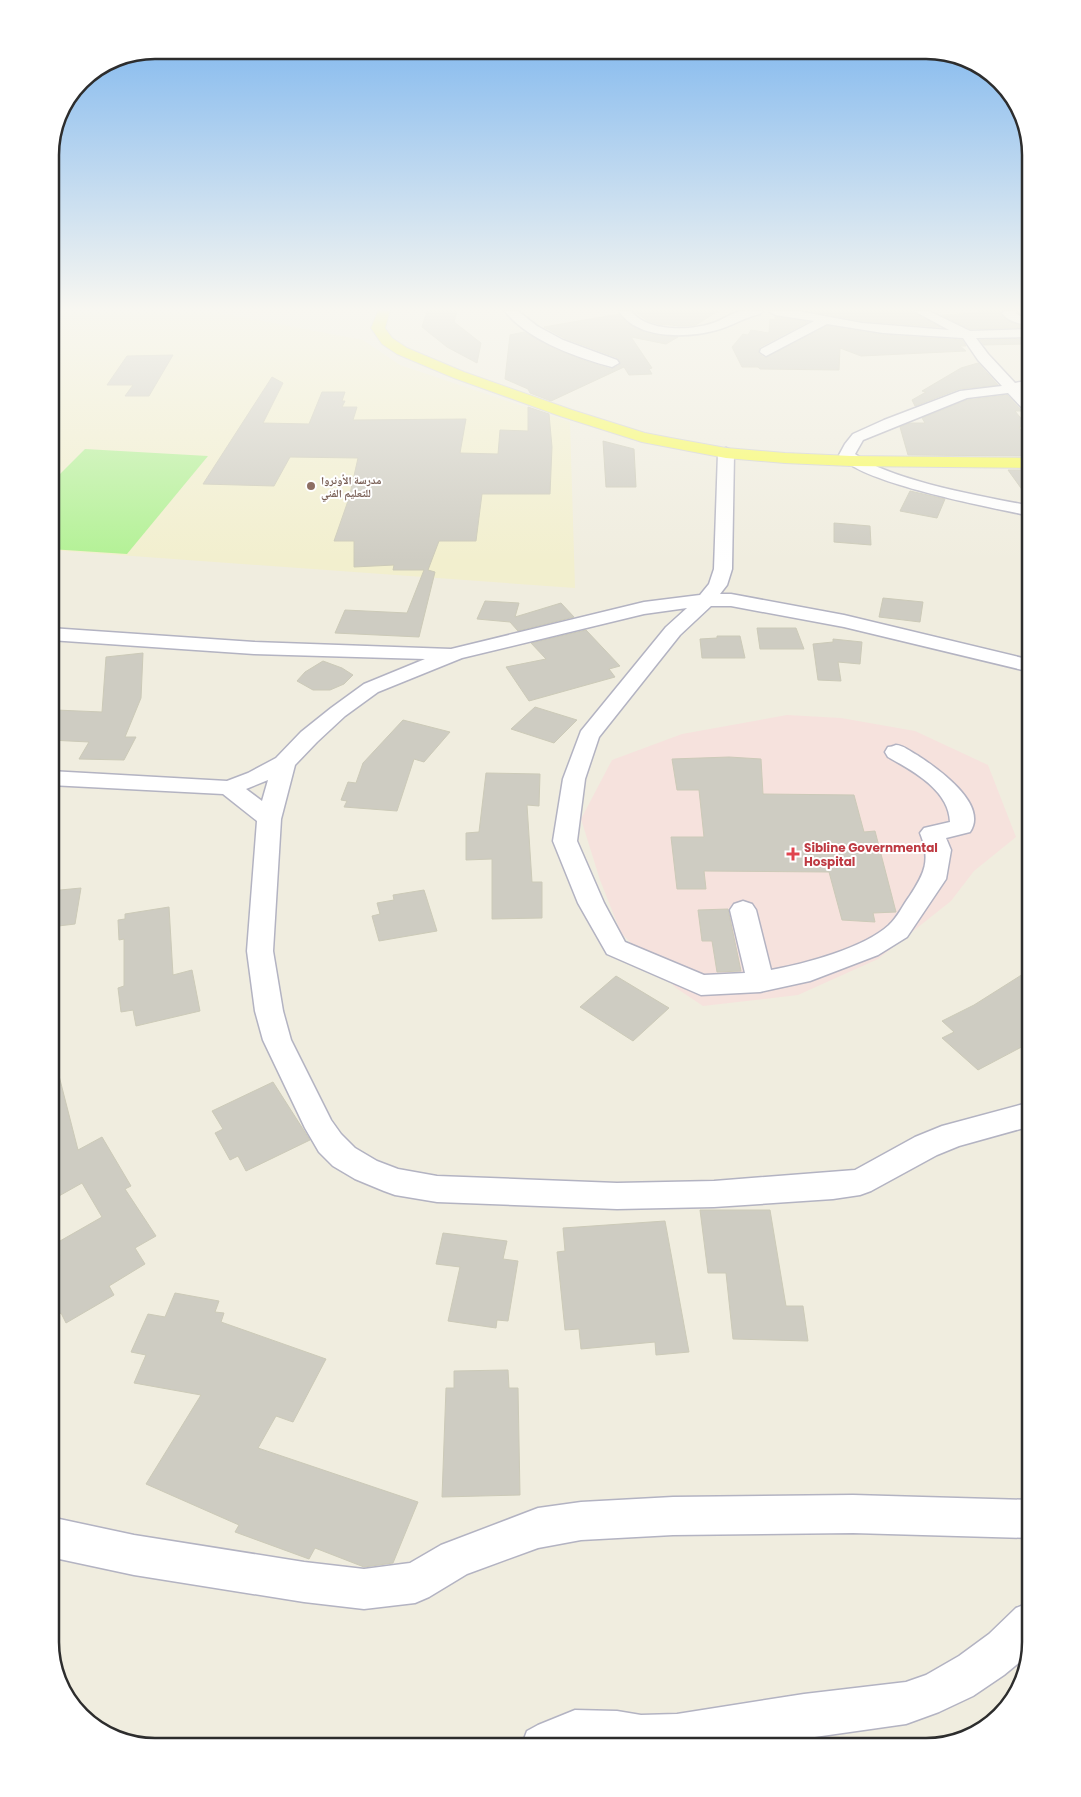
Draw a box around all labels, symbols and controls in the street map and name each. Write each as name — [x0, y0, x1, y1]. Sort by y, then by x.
place label: مدرسة الأونروا للتعليم الفني — [321, 472, 381, 502]
marker: مدرسة الأونروا للتعليم الفني — [305, 480, 317, 492]
place label: Sibline Governmental Hospital — [804, 839, 938, 870]
marker: Sibline Governmental Hospital — [786, 847, 800, 861]

